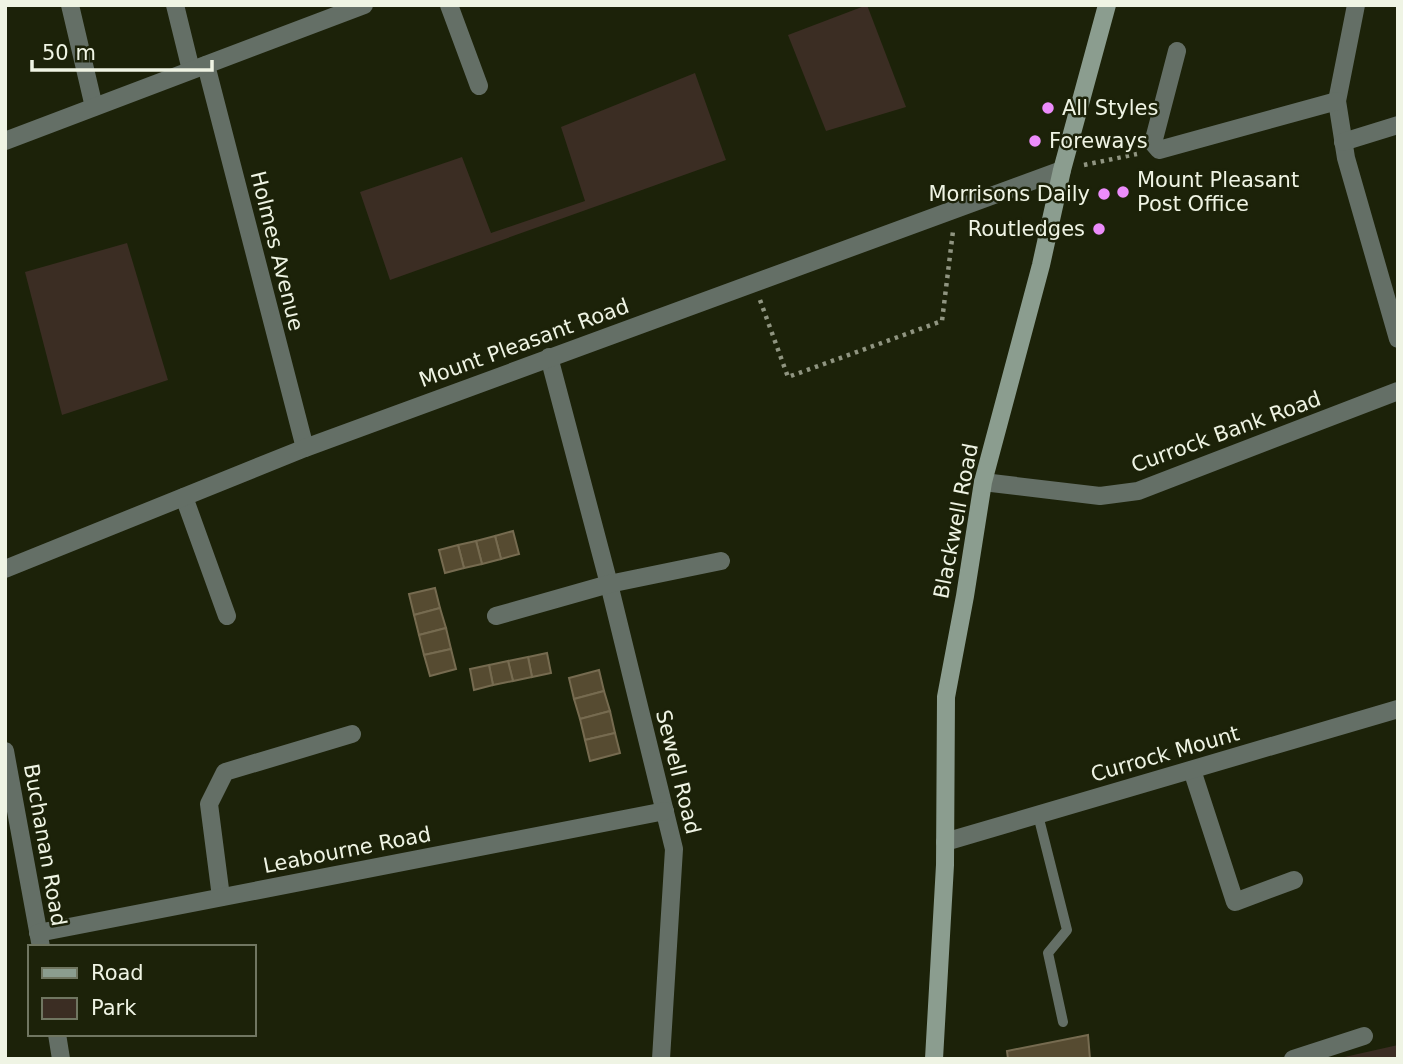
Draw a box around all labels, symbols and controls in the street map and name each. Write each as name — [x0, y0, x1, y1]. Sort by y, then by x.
scale bar — [32, 28, 212, 72]
text: 50 m — [42, 41, 96, 65]
place label: All Styles — [1062, 96, 1158, 120]
marker: All Styles — [1040, 100, 1056, 116]
place label: Foreways — [1049, 129, 1148, 153]
marker: Foreways — [1027, 133, 1043, 149]
place label: Mount Pleasant Post Office — [1137, 168, 1299, 216]
street label: Holmes Avenue — [246, 169, 308, 333]
place label: Morrisons Daily — [928, 182, 1090, 206]
marker: Mount Pleasant Post Office — [1115, 184, 1131, 200]
marker: Morrisons Daily — [1096, 186, 1112, 202]
place label: Routledges — [968, 217, 1085, 241]
marker: Routledges — [1091, 221, 1107, 237]
street label: Mount Pleasant Road — [416, 294, 632, 392]
street label: Currock Bank Road — [1128, 387, 1324, 477]
street label: Blackwell Road — [929, 441, 983, 601]
street label: Sewell Road — [651, 707, 705, 837]
street label: Currock Mount — [1088, 721, 1242, 787]
street label: Buchanan Road — [19, 762, 71, 928]
street label: Leabourne Road — [261, 822, 433, 878]
legend — [28, 945, 256, 1036]
text: Road — [91, 961, 144, 985]
text: Park — [91, 996, 137, 1020]

